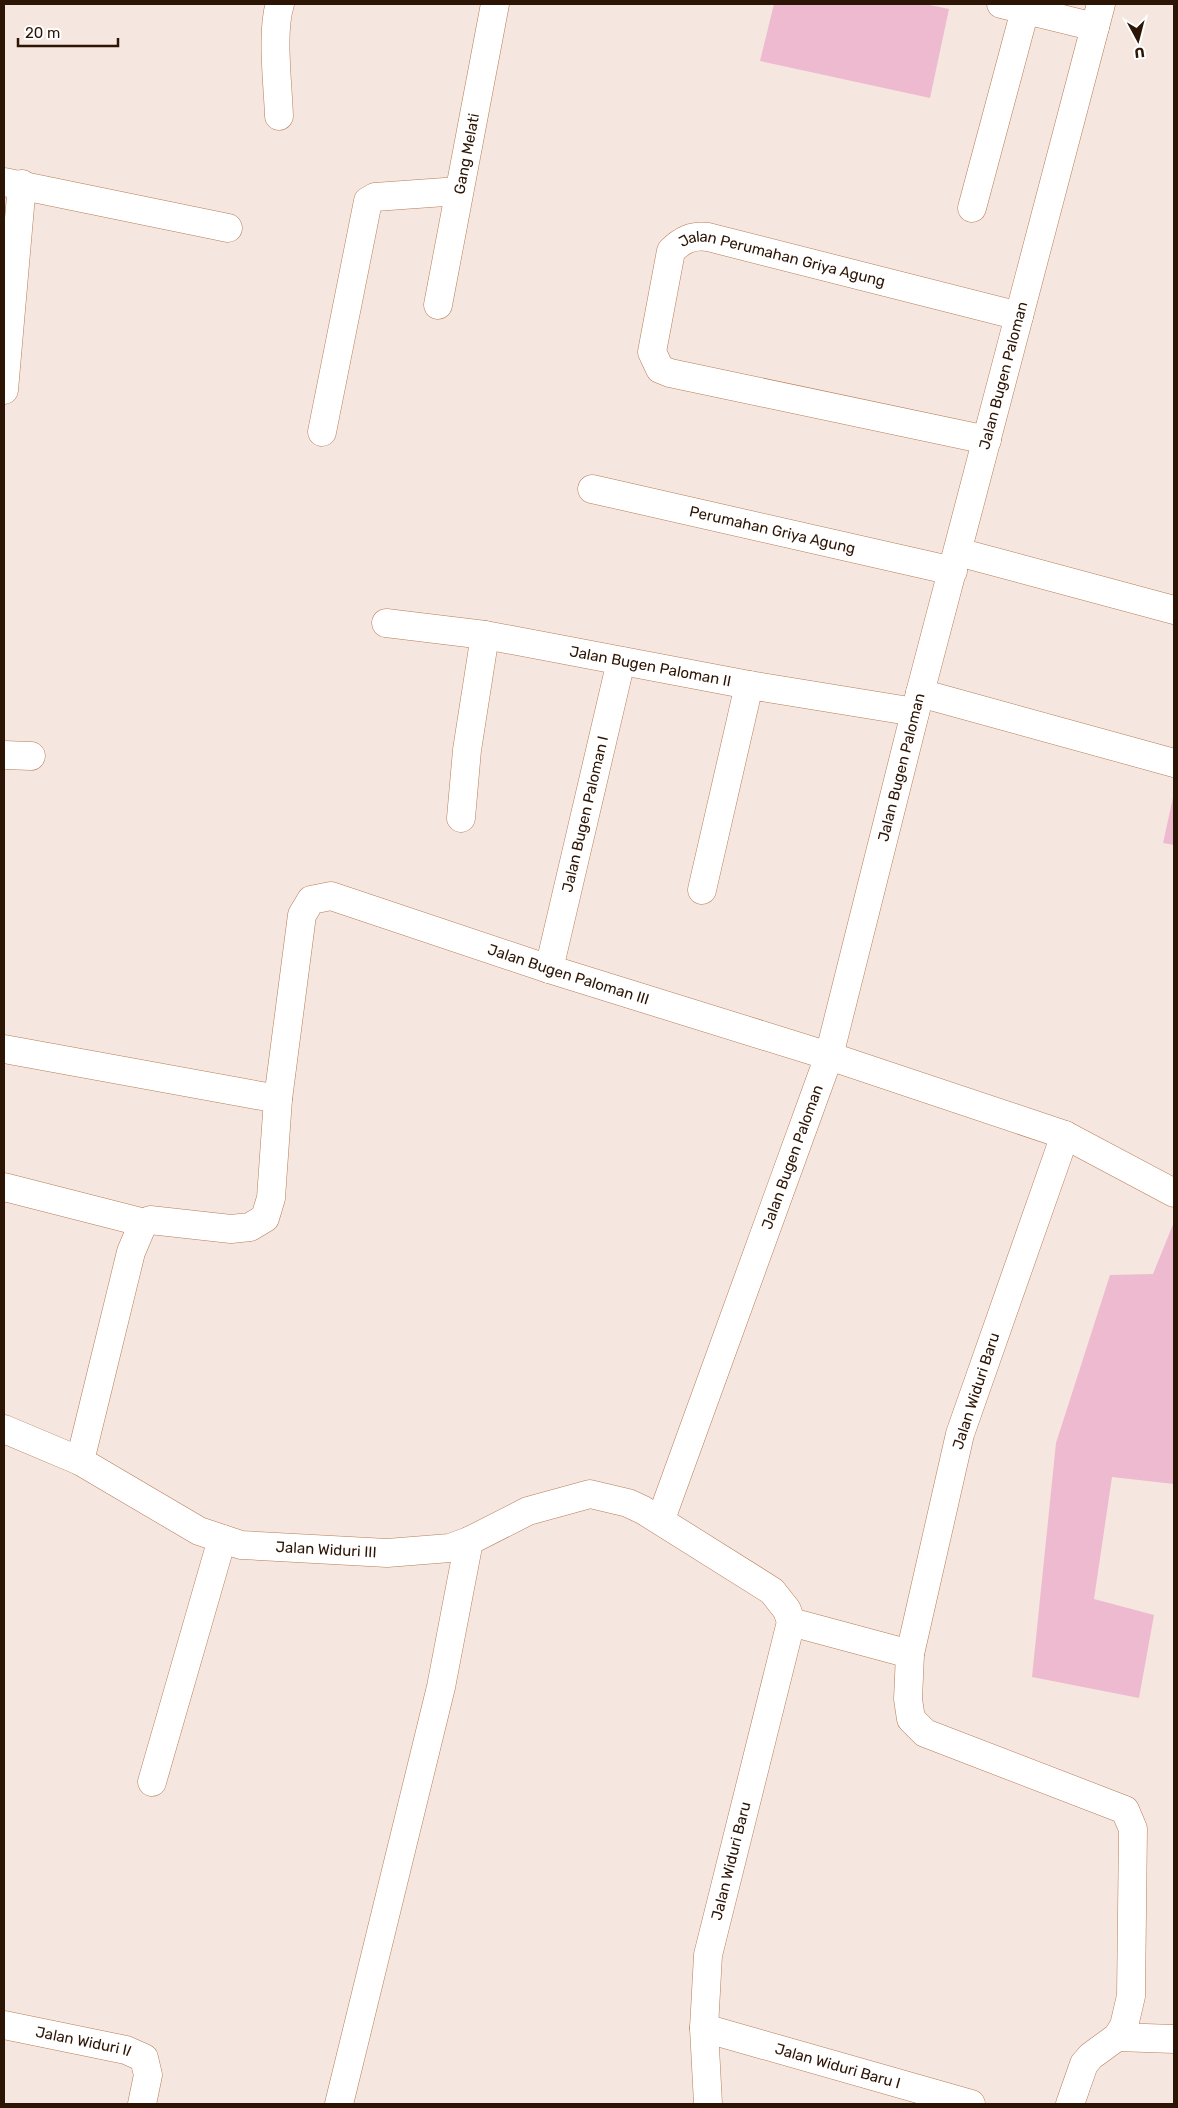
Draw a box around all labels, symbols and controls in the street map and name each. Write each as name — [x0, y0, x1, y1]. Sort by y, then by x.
scale bar — [18, 15, 118, 47]
north arrow — [1113, 15, 1163, 65]
text: 20 m — [25, 24, 60, 42]
text: U — [1133, 43, 1146, 61]
street label: Gang Melati — [450, 112, 483, 196]
street label: Jalan Perumahan Griya Agung — [675, 227, 887, 291]
street label: Jalan Bugen Paloman — [975, 300, 1031, 452]
street label: Perumahan Griya Agung — [688, 502, 857, 558]
street label: Jalan Bugen Paloman II — [568, 642, 733, 690]
street label: Jalan Bugen Paloman — [874, 691, 929, 844]
street label: Jalan Bugen Paloman I — [558, 734, 612, 894]
street label: Jalan Bugen Paloman III — [485, 940, 651, 1009]
street label: Jalan Bugen Paloman — [758, 1082, 827, 1232]
street label: Jalan Widuri Baru — [949, 1330, 1003, 1452]
street label: Jalan Widuri III — [275, 1538, 377, 1561]
street label: Jalan Widuri Baru — [708, 1800, 754, 1922]
street label: Jalan Widuri II — [34, 2023, 134, 2060]
street label: Jalan Widuri Baru I — [773, 2040, 903, 2092]

